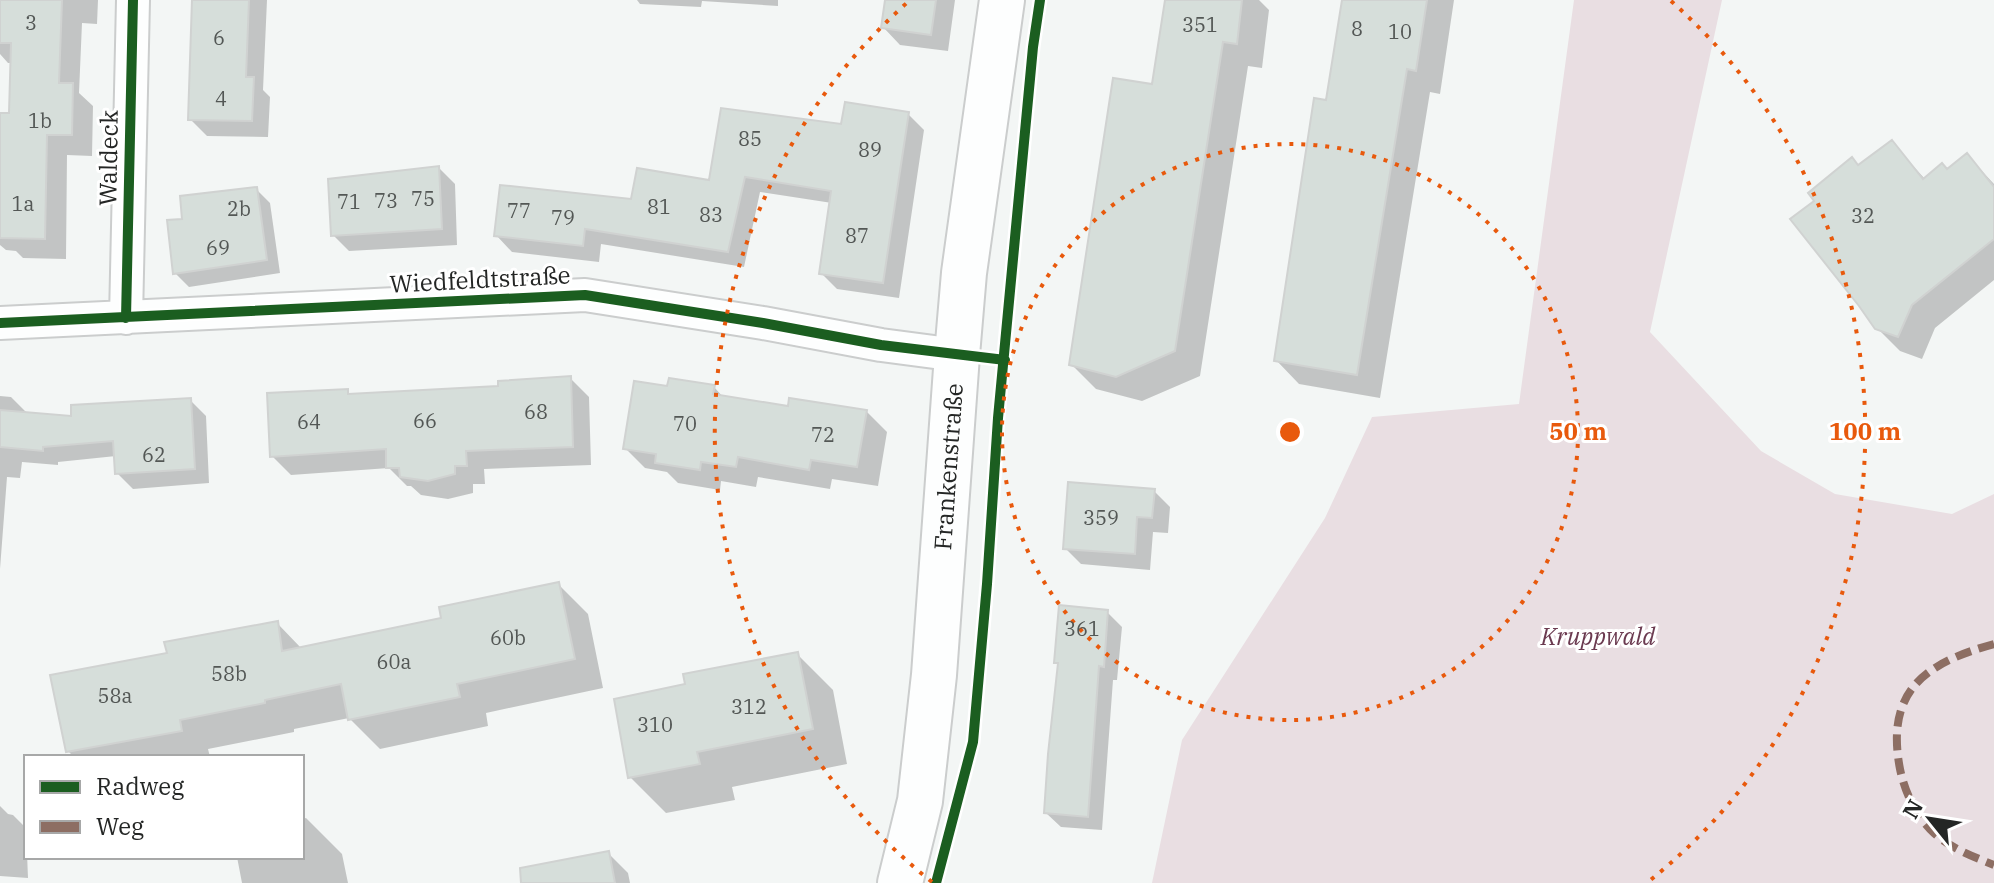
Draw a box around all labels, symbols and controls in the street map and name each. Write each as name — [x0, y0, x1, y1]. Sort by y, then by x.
house number: 3 — [25, 9, 37, 36]
house number: 351 — [1182, 11, 1218, 38]
house number: 8 — [1351, 15, 1363, 42]
house number: 10 — [1388, 18, 1412, 45]
house number: 6 — [213, 24, 225, 51]
house number: 4 — [215, 85, 227, 112]
house number: 1b — [28, 107, 52, 134]
street label: Waldeck — [91, 110, 125, 206]
house number: 85 — [738, 125, 762, 152]
house number: 89 — [858, 136, 882, 163]
house number: 75 — [411, 185, 435, 212]
house number: 73 — [374, 187, 398, 214]
house number: 71 — [337, 188, 361, 215]
house number: 1a — [12, 190, 35, 217]
house number: 81 — [647, 193, 671, 220]
house number: 2b — [227, 195, 251, 222]
house number: 77 — [507, 197, 531, 224]
house number: 83 — [699, 201, 723, 228]
house number: 32 — [1851, 202, 1875, 229]
house number: 79 — [551, 204, 575, 231]
house number: 87 — [845, 222, 869, 249]
house number: 69 — [206, 234, 230, 261]
street label: Wiedfeldtstraße — [389, 258, 571, 300]
street label: Frankenstraße — [926, 382, 970, 551]
house number: 68 — [524, 398, 548, 425]
house number: 66 — [413, 407, 437, 434]
house number: 64 — [297, 408, 321, 435]
house number: 70 — [673, 410, 697, 437]
text: 50 m — [1549, 415, 1607, 447]
text: 100 m — [1829, 415, 1901, 447]
centre of rings — [1276, 418, 1304, 446]
house number: 72 — [811, 421, 835, 448]
house number: 62 — [142, 441, 166, 468]
house number: 359 — [1083, 504, 1119, 531]
house number: 361 — [1064, 615, 1100, 642]
park label: Kruppwald — [1540, 620, 1656, 652]
house number: 60b — [490, 624, 526, 651]
house number: 60a — [377, 648, 412, 675]
house number: 58b — [211, 660, 247, 687]
house number: 58a — [98, 682, 133, 709]
house number: 312 — [731, 693, 767, 720]
house number: 310 — [637, 711, 673, 738]
legend — [24, 755, 304, 859]
text: Radweg — [96, 770, 184, 802]
north arrow — [1890, 779, 1970, 859]
text: N — [1895, 794, 1929, 824]
text: Weg — [96, 810, 144, 842]

